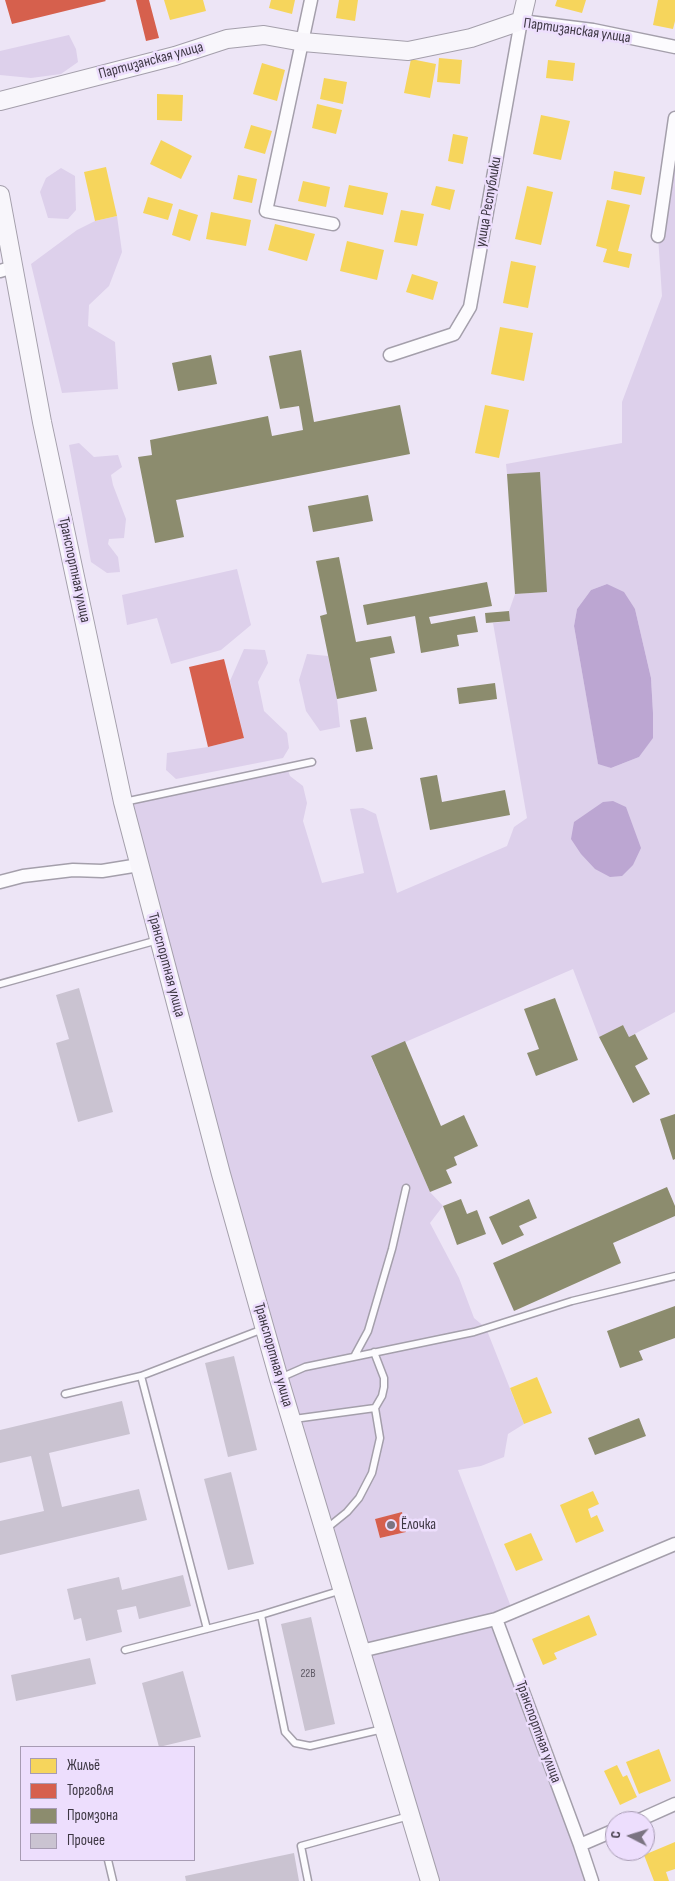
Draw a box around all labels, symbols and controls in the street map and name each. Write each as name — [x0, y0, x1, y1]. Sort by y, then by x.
street label: Партизанская улица — [522, 15, 632, 47]
street label: Партизанская улица — [97, 38, 205, 84]
street label: улица Республики — [472, 155, 506, 249]
street label: Транспортная улица — [54, 516, 94, 624]
street label: Транспортная улица — [143, 911, 189, 1019]
street label: Транспортная улица — [250, 1301, 296, 1409]
place label: Ёлочка — [401, 1516, 436, 1534]
marker: Ёлочка — [385, 1519, 397, 1531]
house number: 22В — [300, 1667, 316, 1681]
street label: Транспортная улица — [511, 1679, 565, 1785]
legend — [20, 1746, 195, 1861]
text: Жильё — [67, 1756, 100, 1775]
text: Торговля — [67, 1781, 114, 1800]
text: Промзона — [67, 1806, 118, 1825]
north arrow — [605, 1811, 655, 1861]
text: С — [607, 1830, 624, 1839]
text: Прочее — [67, 1831, 105, 1850]

